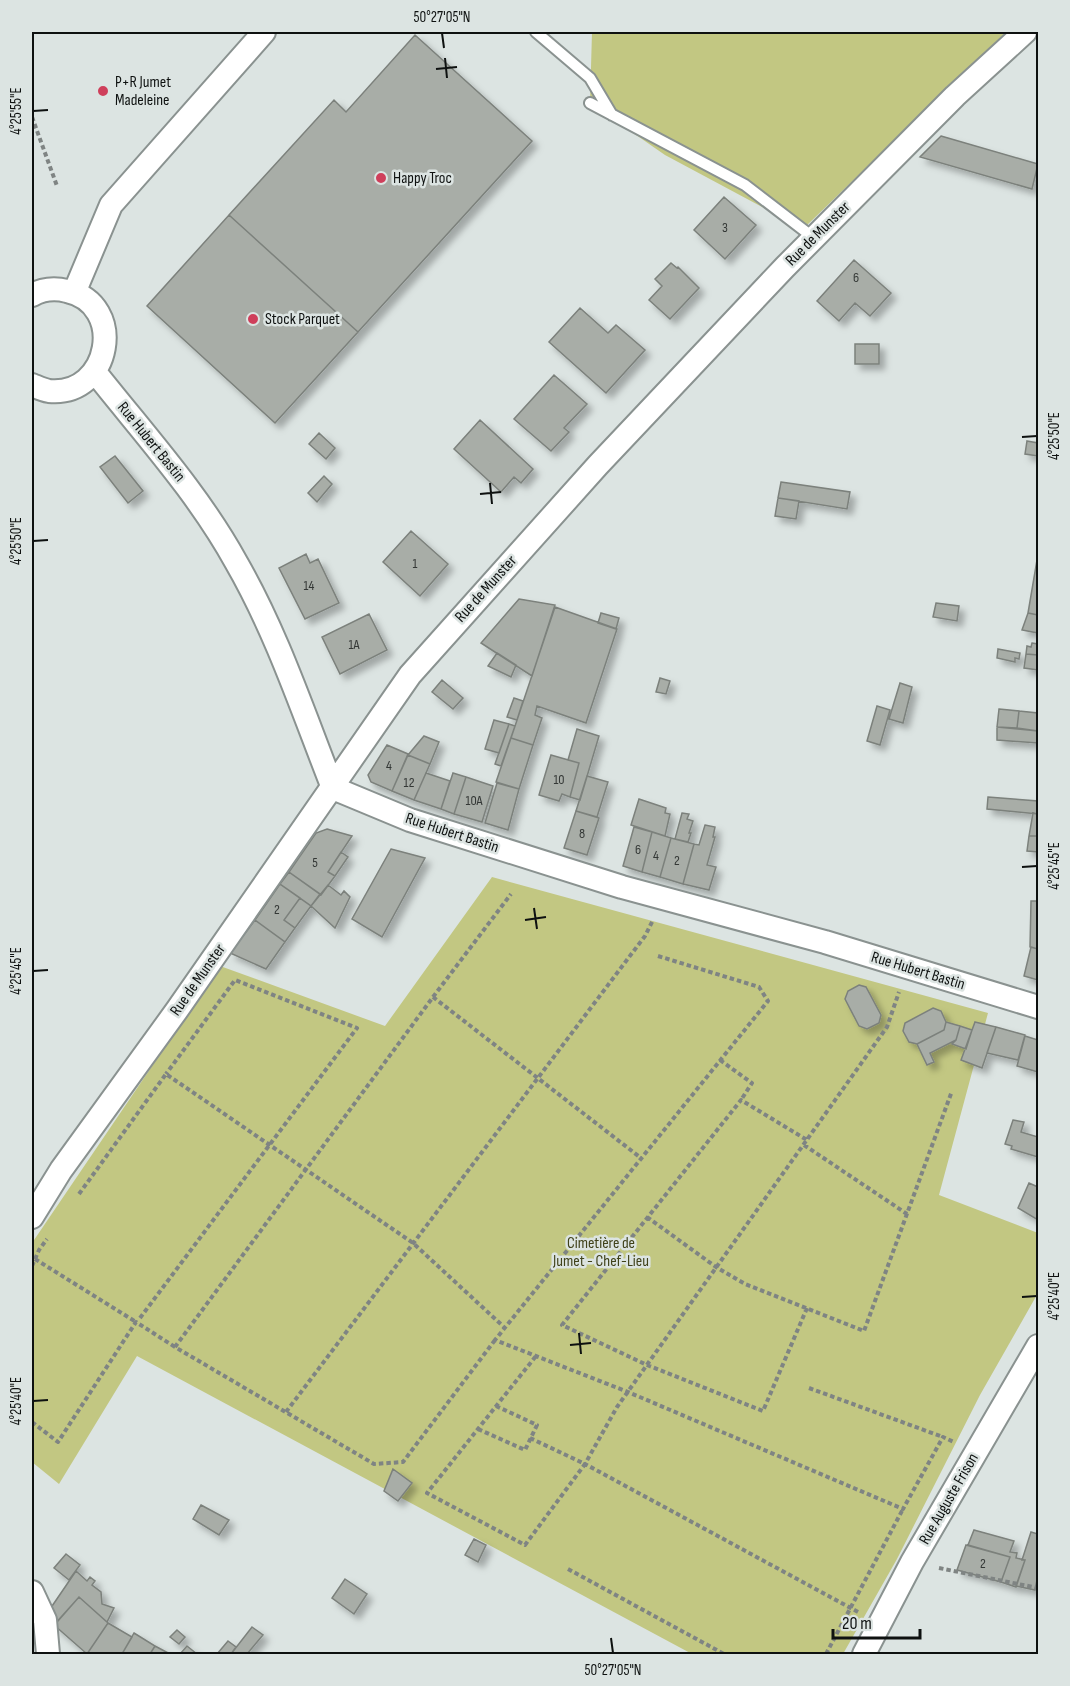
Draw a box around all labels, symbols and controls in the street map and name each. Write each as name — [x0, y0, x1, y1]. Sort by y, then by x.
text: 50°27'05"N — [414, 8, 470, 27]
place label: P+R Jumet Madeleine — [115, 73, 171, 110]
marker: P+R Jumet Madeleine — [96, 84, 110, 98]
text: 4°25'55"E — [7, 87, 26, 135]
place label: Happy Troc — [393, 169, 452, 188]
marker: Happy Troc — [374, 171, 388, 185]
street label: Rue de Munster — [782, 198, 854, 270]
house number: 3 — [722, 219, 728, 236]
house number: 6 — [853, 269, 859, 286]
place label: Stock Parquet — [265, 310, 340, 329]
marker: Stock Parquet — [246, 312, 260, 326]
street label: Rue Hubert Bastin — [113, 398, 189, 486]
text: 4°25'50"E — [1045, 412, 1064, 460]
text: 4°25'50"E — [7, 517, 26, 565]
street label: Rue de Munster — [451, 551, 521, 626]
house number: 1 — [413, 555, 418, 572]
house number: 14 — [304, 577, 315, 594]
house number: 1A — [348, 636, 361, 653]
house number: 4 — [386, 757, 392, 774]
house number: 10 — [553, 771, 565, 788]
house number: 12 — [404, 774, 415, 791]
house number: 10A — [465, 792, 484, 809]
street label: Rue Hubert Bastin — [403, 809, 501, 857]
house number: 8 — [579, 825, 585, 842]
house number: 6 — [635, 841, 641, 858]
text: 4°25'45"E — [1045, 842, 1064, 890]
house number: 4 — [653, 847, 659, 864]
house number: 2 — [674, 852, 680, 869]
house number: 5 — [312, 854, 318, 871]
house number: 2 — [274, 901, 280, 918]
street label: Rue de Munster — [166, 940, 230, 1020]
text: 4°25'45"E — [7, 947, 26, 995]
street label: Rue Hubert Bastin — [869, 948, 967, 994]
park label: Cimetière de Jumet - Chef-Lieu — [552, 1234, 649, 1271]
text: 4°25'40"E — [1045, 1272, 1064, 1320]
text: 4°25'40"E — [7, 1377, 26, 1425]
street label: Rue Auguste Frison — [915, 1450, 983, 1548]
house number: 2 — [980, 1555, 986, 1572]
scale bar — [833, 1602, 920, 1640]
text: 20 m — [842, 1613, 872, 1634]
text: 50°27'05"N — [585, 1661, 641, 1680]

